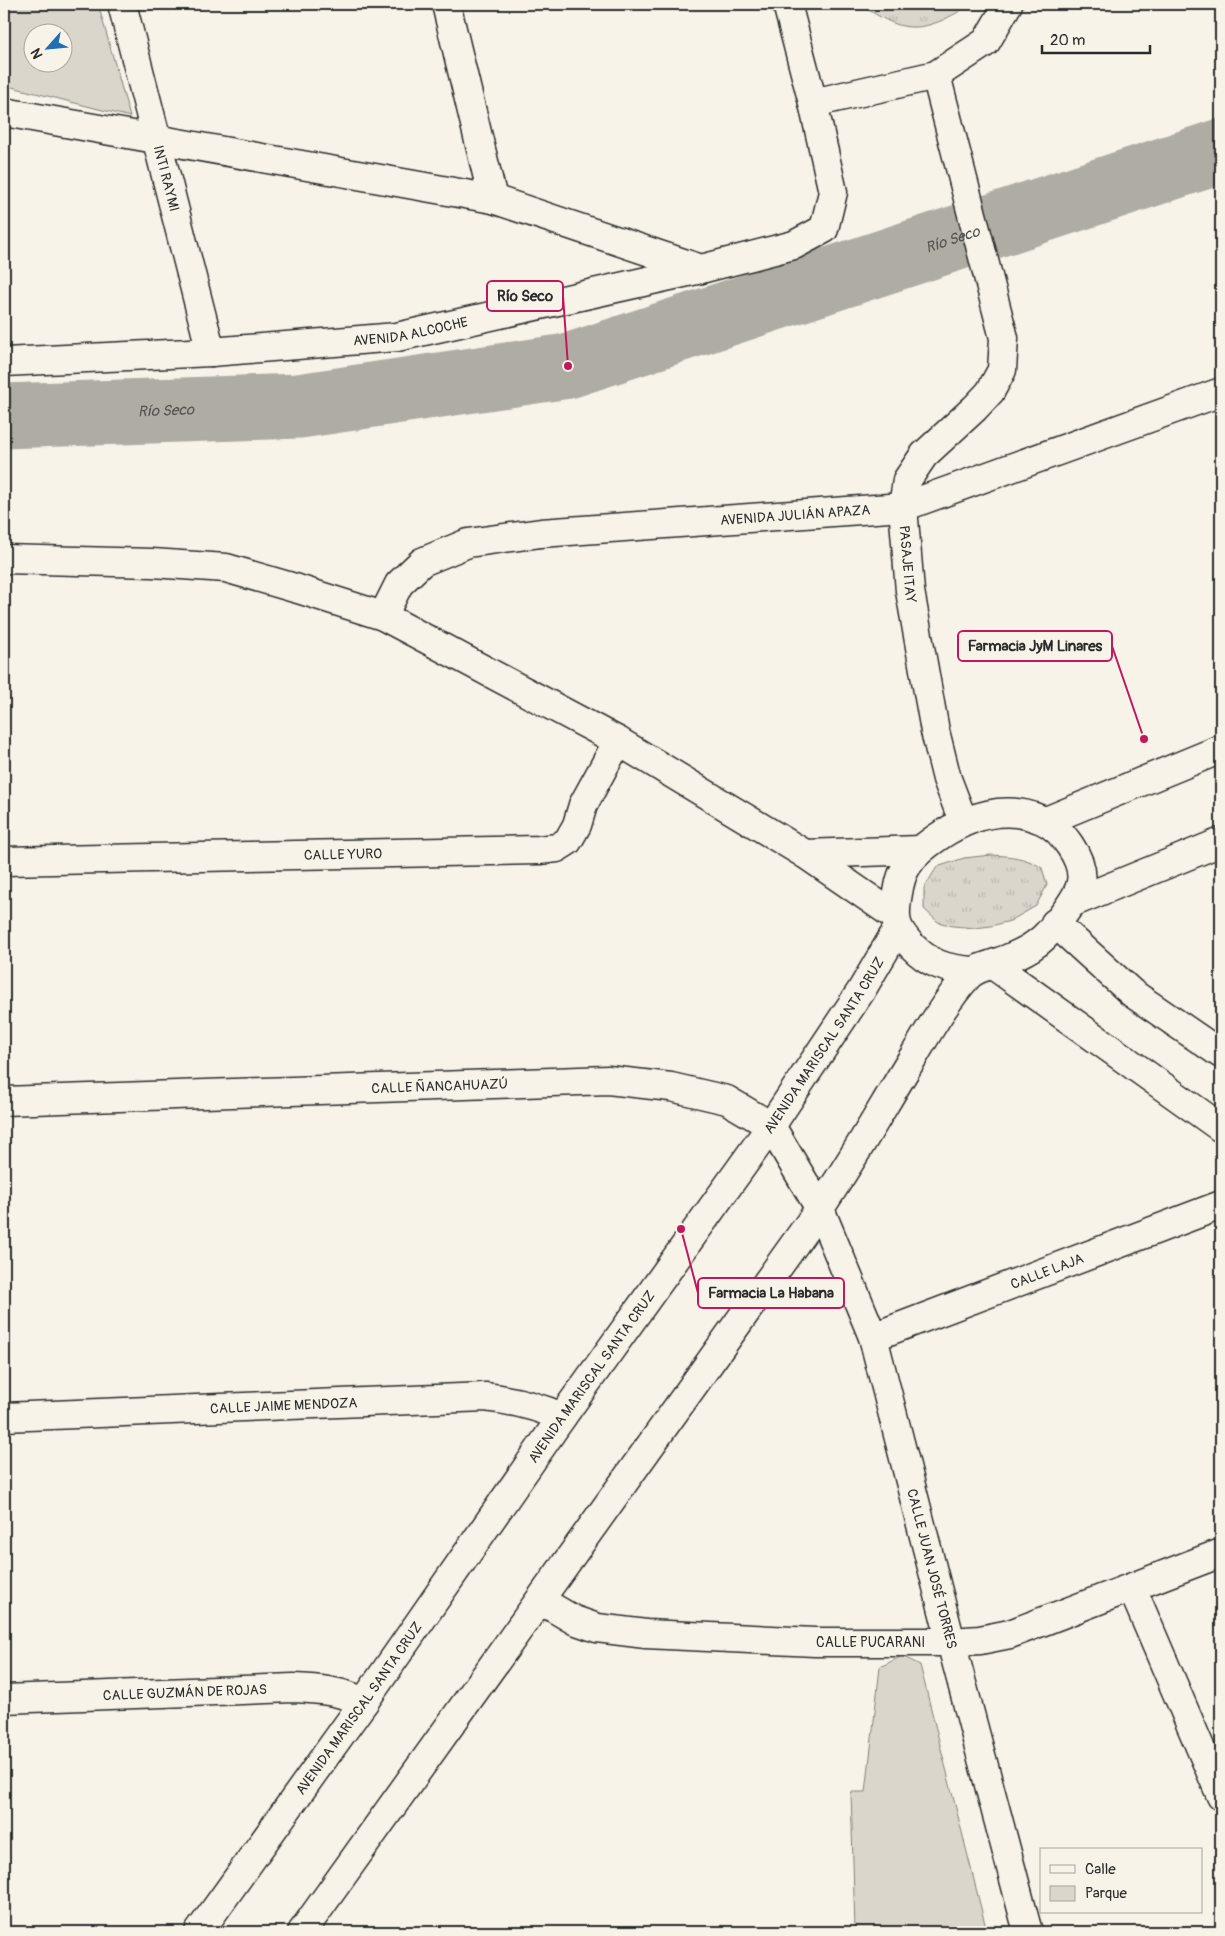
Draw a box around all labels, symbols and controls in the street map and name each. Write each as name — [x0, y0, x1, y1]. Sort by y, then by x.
north arrow — [22, 22, 72, 72]
scale bar — [1042, 22, 1150, 54]
text: 20 m — [1050, 31, 1085, 50]
text: N — [27, 46, 47, 62]
street label: INTI RAYMI — [150, 144, 183, 213]
water label: Río Seco — [923, 221, 983, 257]
callout: Río Seco — [487, 281, 563, 311]
text: Río Seco — [497, 287, 553, 306]
street label: AVENIDA ALCOCHE — [352, 313, 469, 349]
water label: Río Seco — [138, 400, 195, 421]
street label: AVENIDA JULIÁN APAZA — [720, 501, 871, 529]
street label: PASAJE ITAY — [896, 525, 921, 605]
callout: Farmacia JyM Linares — [958, 631, 1112, 661]
text: Farmacia JyM Linares — [968, 637, 1103, 656]
street label: CALLE YURO — [304, 845, 382, 863]
street label: AVENIDA MARISCAL SANTA CRUZ — [760, 953, 888, 1137]
street label: CALLE ÑANCAHUAZÚ — [371, 1075, 508, 1097]
street label: CALLE LAJA — [1008, 1249, 1086, 1293]
callout: Farmacia La Habana — [698, 1278, 844, 1308]
text: Farmacia La Habana — [708, 1284, 834, 1303]
street label: AVENIDA MARISCAL SANTA CRUZ — [524, 1287, 659, 1466]
street label: CALLE JAIME MENDOZA — [210, 1394, 358, 1417]
street label: CALLE JUAN JOSÉ TORRES — [904, 1487, 961, 1650]
street label: AVENIDA MARISCAL SANTA CRUZ — [292, 1618, 426, 1798]
street label: CALLE PUCARANI — [816, 1634, 925, 1651]
street label: CALLE GUZMÁN DE ROJAS — [103, 1681, 267, 1704]
legend — [1040, 1848, 1202, 1914]
text: Calle — [1085, 1860, 1116, 1879]
text: Parque — [1085, 1884, 1128, 1903]

